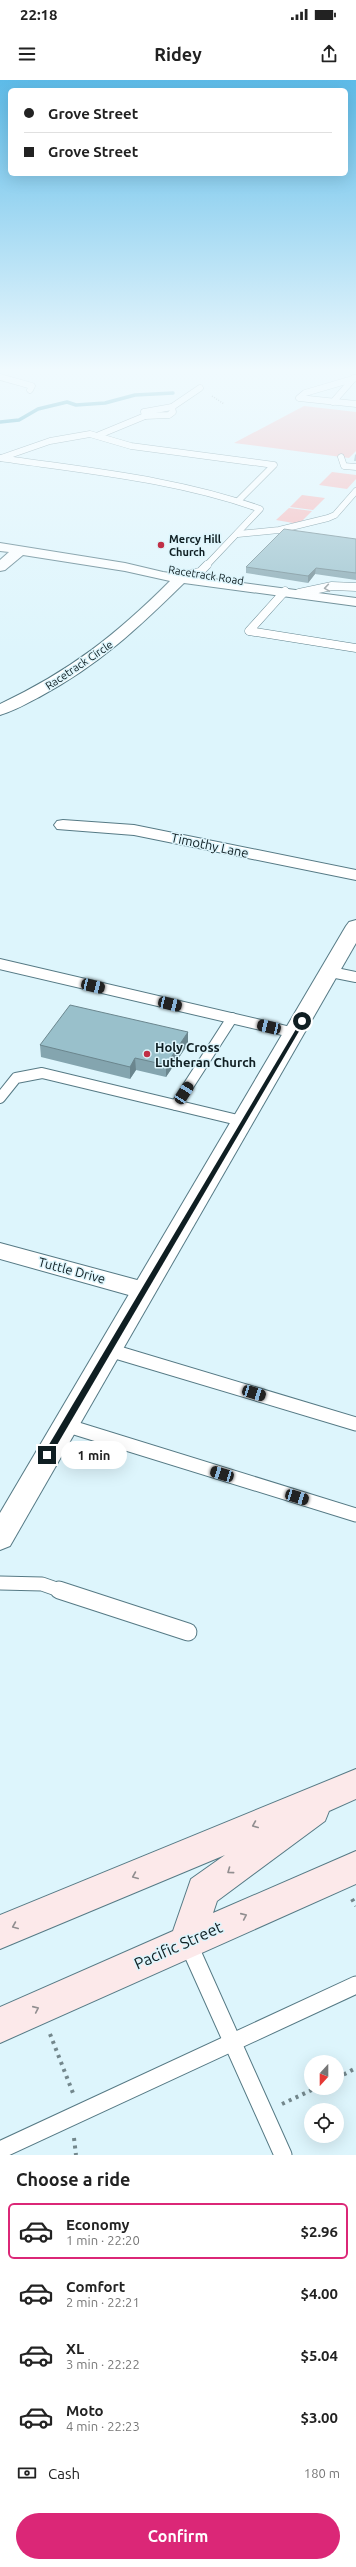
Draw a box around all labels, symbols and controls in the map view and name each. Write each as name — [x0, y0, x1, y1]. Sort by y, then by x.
text: 22:18 — [20, 6, 58, 23]
icon: menu — [16, 43, 38, 65]
icon: share — [318, 43, 340, 65]
text: Ridey — [154, 44, 202, 64]
text: Grove Street — [48, 105, 138, 122]
text: Grove Street — [48, 143, 138, 160]
place label: Mercy Hill Church — [169, 533, 222, 558]
marker: Mercy Hill Church — [156, 540, 166, 550]
street label: Racetrack Road — [167, 563, 245, 587]
one-way arrow — [324, 583, 330, 591]
street label: Racetrack Circle — [43, 638, 115, 692]
street label: Timothy Lane — [170, 830, 250, 860]
car — [80, 977, 106, 995]
car — [157, 995, 183, 1013]
route start — [293, 1012, 311, 1030]
car — [256, 1018, 282, 1036]
place label: Holy Cross Lutheran Church — [155, 1040, 256, 1069]
marker: Holy Cross Lutheran Church — [142, 1049, 152, 1059]
car — [172, 1080, 196, 1106]
street label: Tuttle Drive — [37, 1254, 107, 1286]
car — [241, 1384, 267, 1402]
callout: 1 min — [61, 1441, 127, 1469]
route end — [38, 1446, 56, 1464]
text: 1 min — [78, 1448, 110, 1462]
car — [209, 1465, 235, 1483]
car — [284, 1488, 310, 1506]
one-way arrow — [252, 1821, 259, 1829]
one-way arrow — [228, 1866, 235, 1873]
one-way arrow — [132, 1871, 139, 1879]
one-way arrow — [239, 1913, 247, 1921]
street label: Pacific Street — [131, 1917, 226, 1972]
one-way arrow — [12, 1921, 19, 1929]
one-way arrow — [31, 2006, 39, 2014]
north arrow — [304, 2055, 344, 2095]
map controls — [304, 2055, 344, 2143]
button: locate — [304, 2103, 344, 2143]
text: Choose a ride — [16, 2169, 130, 2189]
icon: car — [18, 2213, 54, 2249]
text: Economy — [66, 2216, 130, 2233]
text: $2.96 — [300, 2223, 338, 2240]
text: 1 min · 22:20 — [66, 2233, 140, 2247]
icon: car — [18, 2275, 54, 2311]
text: Comfort — [66, 2278, 125, 2295]
text: $4.00 — [300, 2285, 338, 2302]
text: 2 min · 22:21 — [66, 2295, 140, 2309]
icon: car — [18, 2337, 54, 2373]
text: XL — [66, 2340, 84, 2357]
text: $5.04 — [300, 2347, 338, 2364]
text: 3 min · 22:22 — [66, 2357, 140, 2371]
icon: car — [18, 2399, 54, 2435]
text: Moto — [66, 2402, 104, 2419]
text: $3.00 — [300, 2409, 338, 2426]
text: 4 min · 22:23 — [66, 2419, 140, 2433]
icon: cash — [16, 2462, 38, 2484]
text: Cash — [48, 2465, 80, 2482]
text: 180 m — [304, 2466, 340, 2480]
button: Confirm — [16, 2513, 340, 2559]

